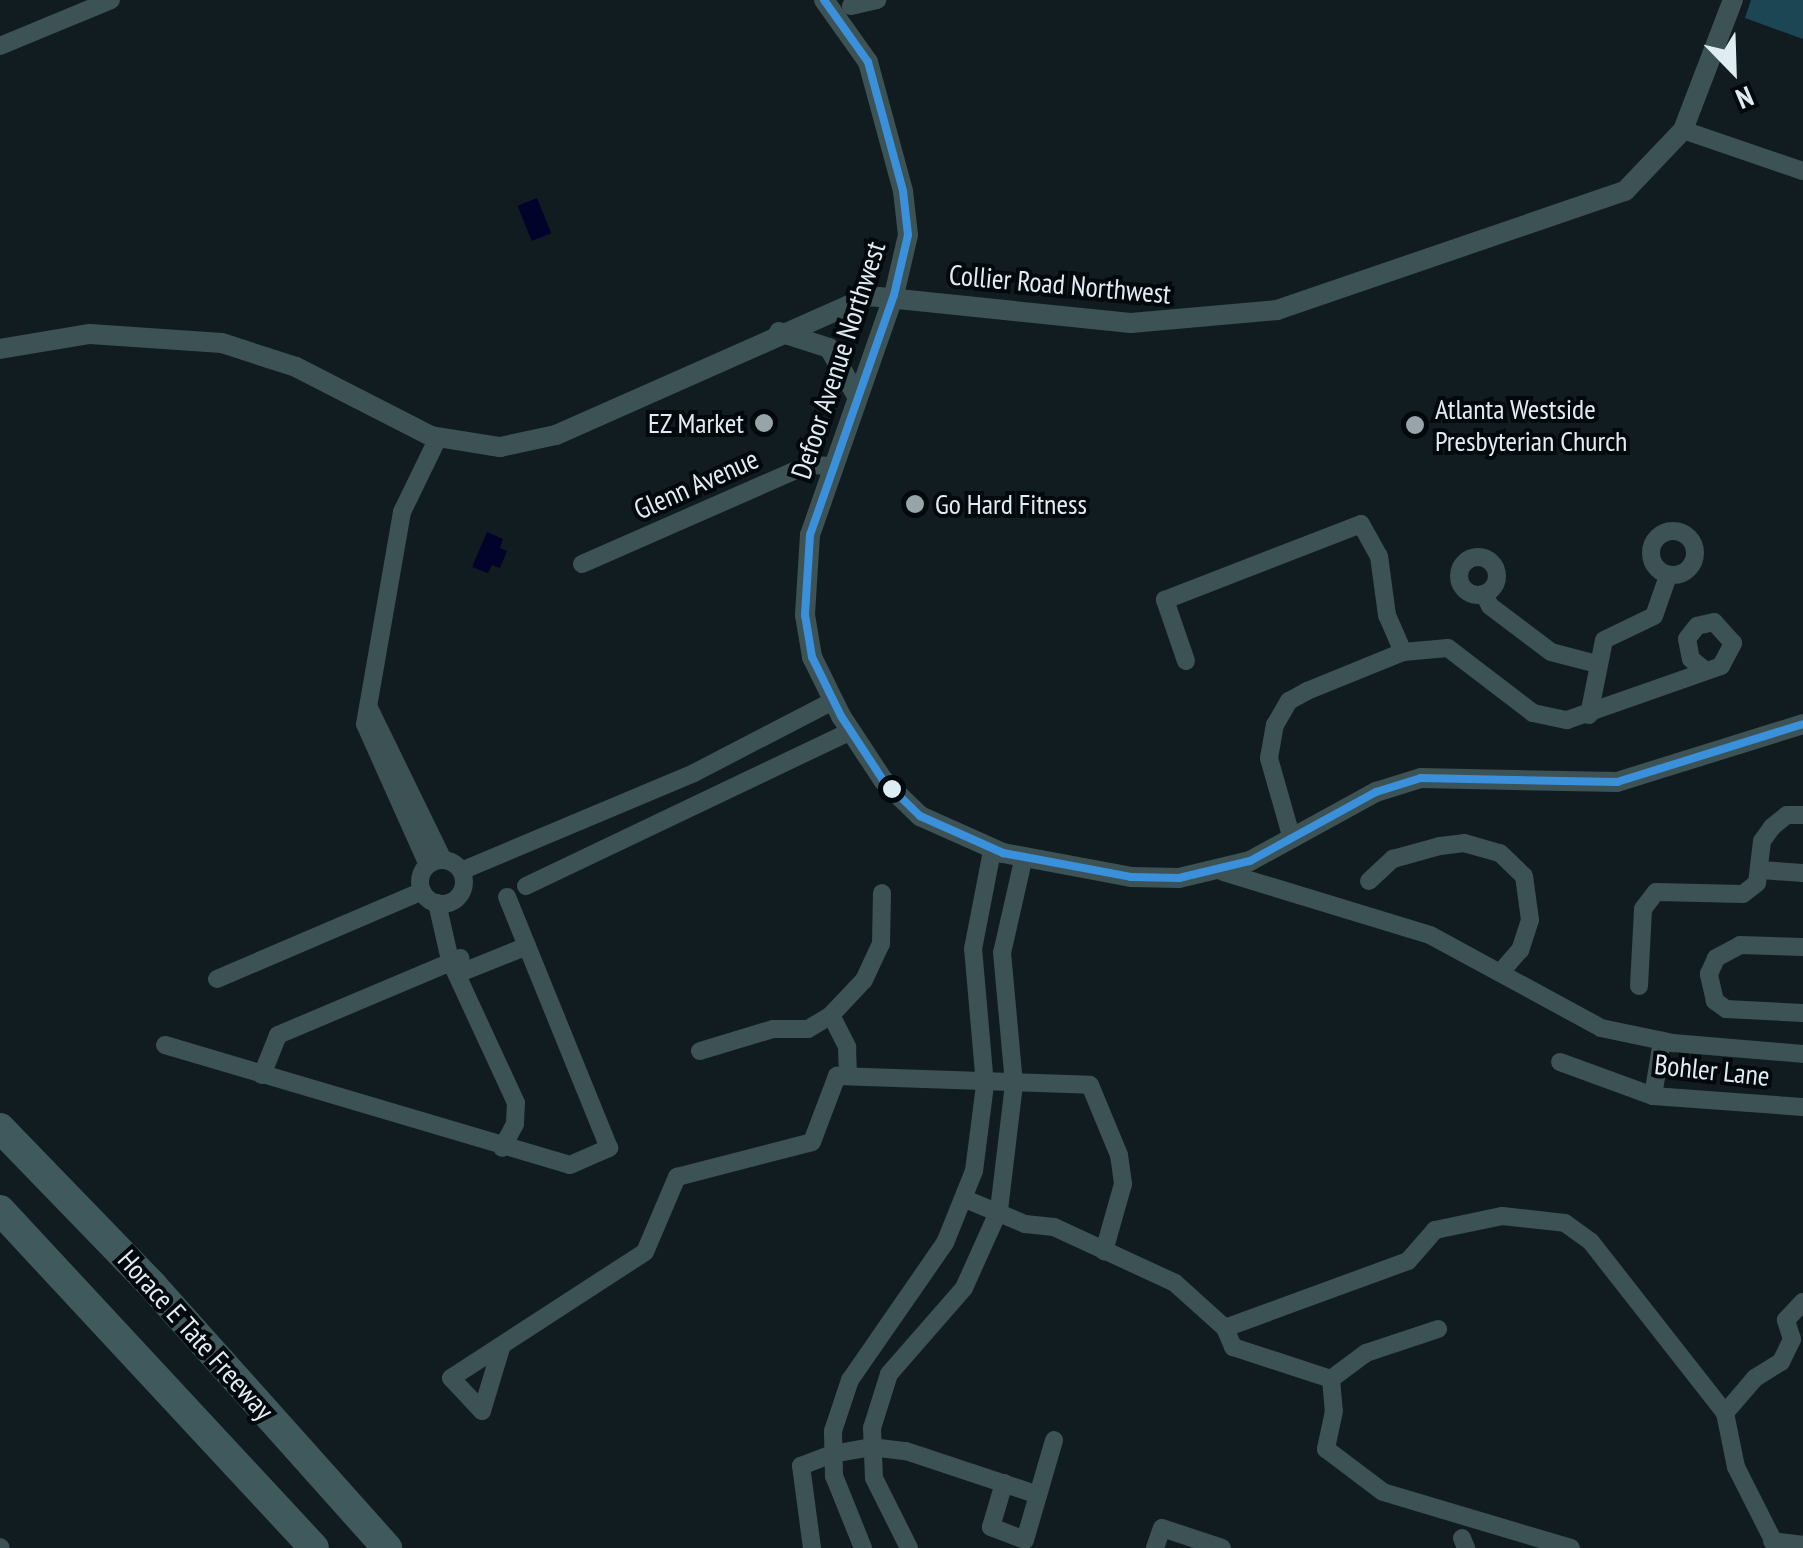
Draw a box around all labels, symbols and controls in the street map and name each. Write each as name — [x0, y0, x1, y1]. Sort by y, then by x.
north arrow — [1683, 20, 1783, 120]
text: N — [1731, 78, 1759, 118]
street label: Defoor Avenue Northwest — [784, 237, 892, 483]
street label: Collier Road Northwest — [948, 258, 1172, 310]
place label: Atlanta Westside Presbyterian Church — [1435, 392, 1627, 458]
place label: EZ Market — [647, 406, 744, 440]
marker: EZ Market — [753, 412, 775, 434]
marker: Atlanta Westside Presbyterian Church — [1404, 414, 1426, 436]
street label: Glenn Avenue — [628, 442, 764, 526]
place label: Go Hard Fitness — [935, 487, 1087, 521]
marker: Go Hard Fitness — [904, 493, 926, 515]
unlabelled marker — [882, 779, 902, 799]
street label: Bohler Lane — [1653, 1047, 1771, 1093]
street label: Horace E Tate Freeway — [111, 1243, 281, 1427]

